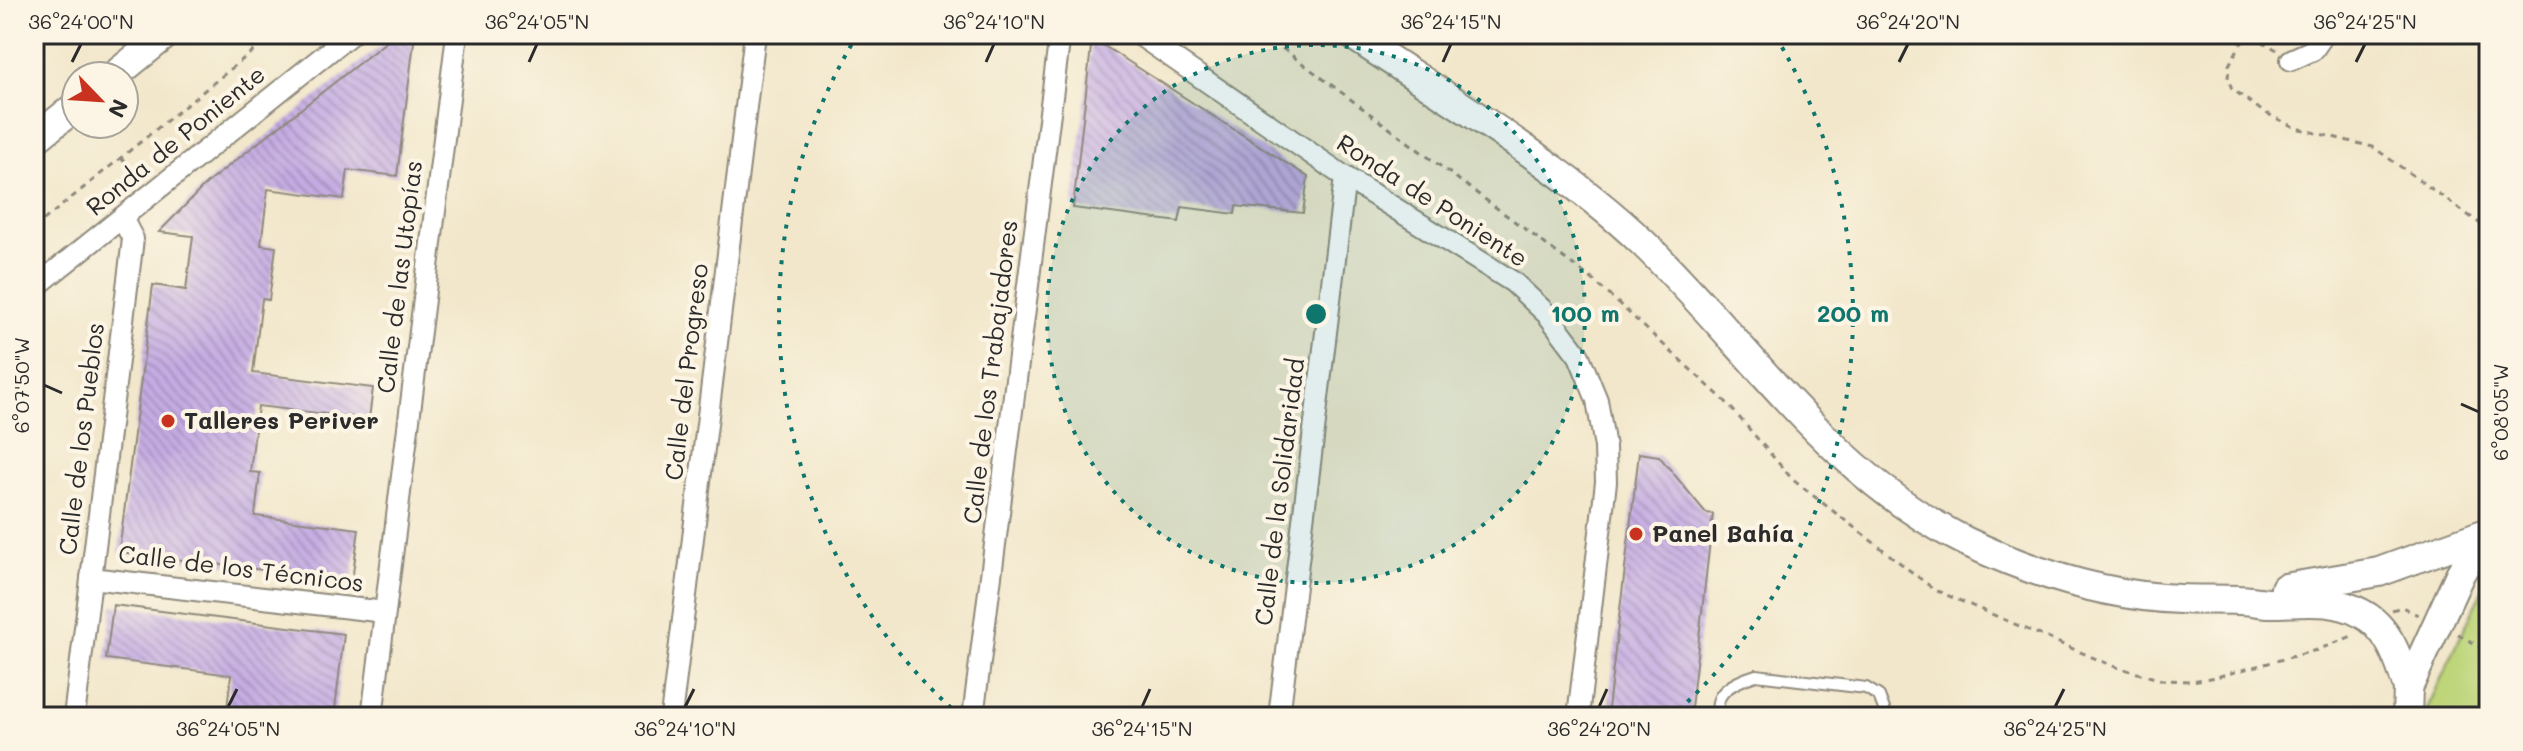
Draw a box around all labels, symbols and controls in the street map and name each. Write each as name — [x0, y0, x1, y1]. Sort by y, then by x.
text: 36°24'00"N — [28, 8, 134, 34]
text: 36°24'05"N — [485, 8, 589, 34]
text: 36°24'10"N — [943, 8, 1045, 34]
text: 36°24'15"N — [1400, 8, 1502, 34]
text: 36°24'20"N — [1856, 8, 1960, 34]
text: 36°24'25"N — [2313, 8, 2417, 34]
street label: Ronda de Poniente — [79, 58, 271, 222]
north arrow — [60, 60, 140, 140]
text: N — [102, 95, 135, 122]
street label: Ronda de Poniente — [1331, 126, 1534, 273]
street label: Calle de las Utopías — [369, 159, 428, 395]
street label: Calle de los Trabajadores — [956, 218, 1024, 525]
street label: Calle del Progreso — [657, 262, 714, 482]
text: 100 m — [1550, 297, 1620, 328]
text: 200 m — [1817, 297, 1889, 328]
centre of rings — [1302, 300, 1330, 328]
street label: Calle de los Pueblos — [51, 321, 110, 557]
text: 6°07'50"W — [8, 337, 34, 433]
street label: Calle de la Solidaridad — [1247, 356, 1310, 627]
text: 6°08'05"W — [2487, 363, 2513, 461]
place label: Talleres Periver — [184, 404, 379, 435]
marker: Talleres Periver — [159, 412, 177, 430]
place label: Panel Bahía — [1652, 517, 1794, 548]
marker: Panel Bahía — [1627, 525, 1645, 543]
street label: Calle de los Técnicos — [117, 537, 366, 598]
text: 36°24'05"N — [176, 715, 280, 741]
text: 36°24'10"N — [634, 715, 736, 741]
text: 36°24'15"N — [1091, 715, 1193, 741]
text: 36°24'20"N — [1547, 715, 1651, 741]
text: 36°24'25"N — [2003, 715, 2107, 741]

